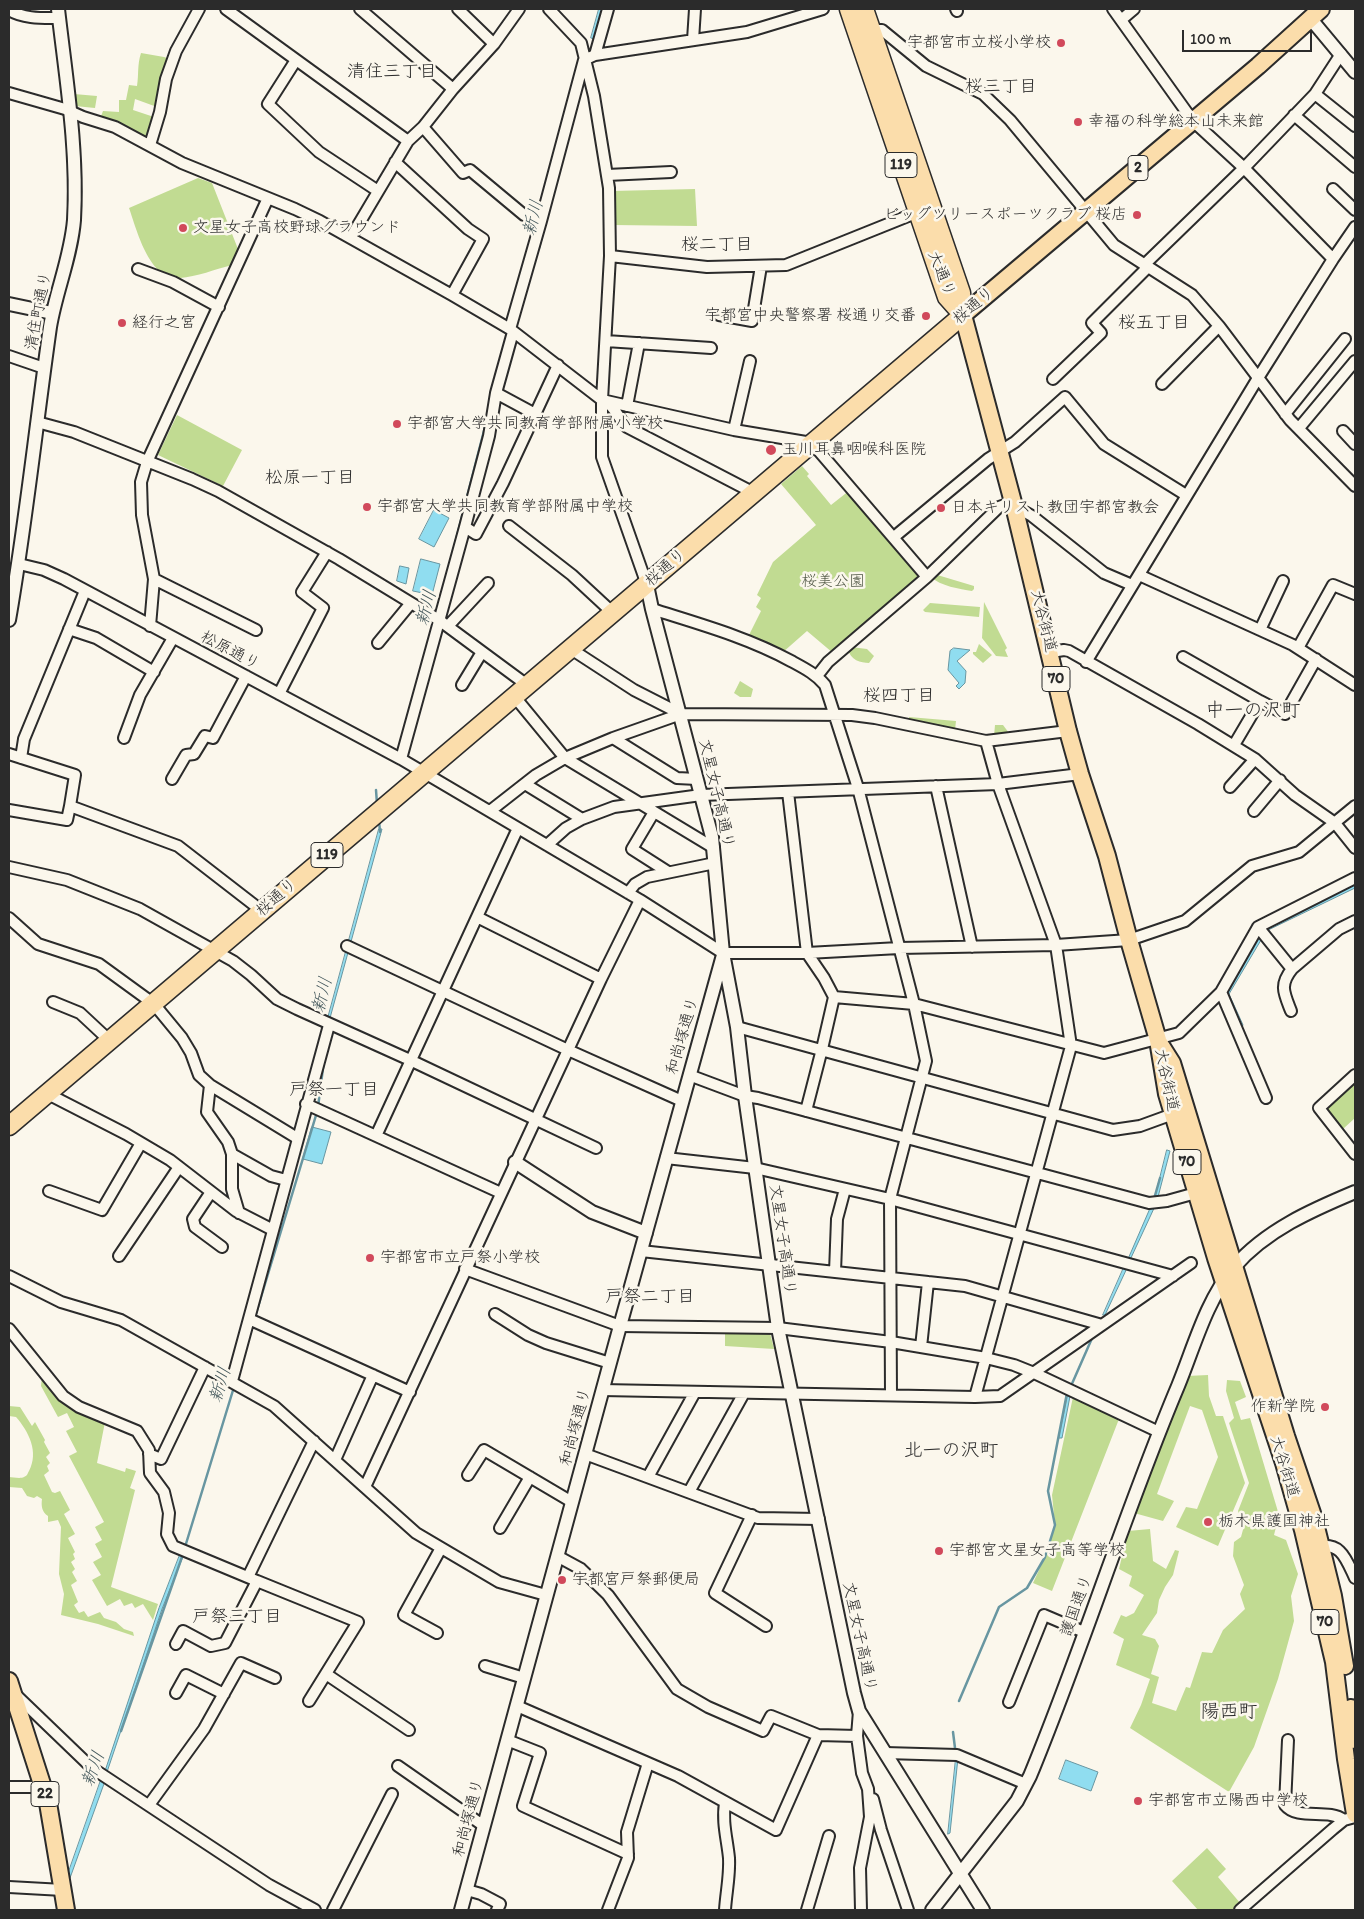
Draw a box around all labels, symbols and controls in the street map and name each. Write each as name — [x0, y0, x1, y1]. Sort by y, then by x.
scale bar — [1184, 20, 1314, 52]
text: 100 m — [1190, 30, 1231, 48]
place label: 宇都宮市立桜小学校 — [907, 33, 1051, 53]
marker: 宇都宮市立桜小学校 — [1055, 37, 1067, 49]
district label: 清住三丁目 — [347, 61, 437, 83]
district label: 桜三丁目 — [965, 76, 1037, 98]
place label: 幸福の科学総本山未来館 — [1088, 112, 1264, 132]
marker: 幸福の科学総本山未来館 — [1072, 116, 1084, 128]
road number: 119 — [885, 152, 917, 178]
road number: 2 — [1128, 156, 1148, 180]
water label: 新川 — [519, 198, 549, 238]
place label: ビッグツリースポーツクラブ 桜店 — [883, 205, 1127, 225]
marker: ビッグツリースポーツクラブ 桜店 — [1131, 209, 1143, 221]
place label: 文星女子高校野球グラウンド — [193, 218, 401, 238]
marker: 文星女子高校野球グラウンド — [177, 222, 189, 234]
district label: 桜二丁目 — [681, 234, 753, 256]
street label: 大通り — [923, 248, 959, 300]
street label: 清住町通り — [22, 270, 56, 352]
street label: 桜通り — [949, 283, 999, 329]
place label: 宇都宮中央警察署 桜通り交番 — [704, 306, 916, 326]
marker: 宇都宮中央警察署 桜通り交番 — [920, 310, 932, 322]
district label: 桜五丁目 — [1118, 312, 1190, 334]
place label: 経行之宮 — [132, 313, 196, 333]
marker: 経行之宮 — [116, 317, 128, 329]
place label: 宇都宮大学共同教育学部附属小学校 — [407, 414, 663, 434]
marker: 宇都宮大学共同教育学部附属小学校 — [391, 418, 403, 430]
place label: 玉川耳鼻咽喉科医院 — [782, 440, 926, 460]
marker: 玉川耳鼻咽喉科医院 — [764, 443, 778, 457]
district label: 松原一丁目 — [265, 467, 355, 489]
place label: 宇都宮大学共同教育学部附属中学校 — [377, 497, 633, 517]
place label: 日本キリスト教団宇都宮教会 — [951, 498, 1159, 518]
marker: 宇都宮大学共同教育学部附属中学校 — [361, 501, 373, 513]
marker: 日本キリスト教団宇都宮教会 — [935, 502, 947, 514]
street label: 桜通り — [642, 545, 690, 591]
park label: 桜美公園 — [801, 572, 865, 592]
water label: 新川 — [412, 588, 442, 628]
street label: 大谷街道 — [1026, 588, 1060, 654]
street label: 松原通り — [197, 628, 263, 674]
road number: 70 — [1042, 666, 1070, 692]
district label: 桜四丁目 — [863, 685, 935, 707]
district label: 中一の沢町 — [1206, 700, 1300, 722]
street label: 文星女子高通り — [694, 737, 738, 851]
road number: 119 — [311, 842, 343, 868]
street label: 桜通り — [253, 875, 301, 921]
water label: 新川 — [308, 975, 338, 1015]
street label: 和尚塚通り — [663, 995, 703, 1077]
street label: 大谷街道 — [1150, 1047, 1182, 1113]
district label: 戸祭一丁目 — [289, 1079, 379, 1101]
road number: 70 — [1173, 1150, 1201, 1174]
street label: 文星女子高通り — [765, 1183, 799, 1297]
place label: 宇都宮市立戸祭小学校 — [380, 1248, 540, 1268]
marker: 宇都宮市立戸祭小学校 — [364, 1252, 376, 1264]
district label: 戸祭二丁目 — [605, 1286, 695, 1308]
water label: 新川 — [205, 1365, 237, 1405]
street label: 和尚塚通り — [556, 1386, 596, 1468]
place label: 作新学院 — [1251, 1397, 1315, 1417]
marker: 作新学院 — [1319, 1401, 1331, 1413]
street label: 大谷街道 — [1265, 1434, 1303, 1500]
district label: 北一の沢町 — [904, 1440, 998, 1462]
place label: 栃木県護国神社 — [1218, 1512, 1330, 1532]
marker: 栃木県護国神社 — [1202, 1516, 1214, 1528]
place label: 宇都宮文星女子高等学校 — [949, 1541, 1125, 1561]
marker: 宇都宮文星女子高等学校 — [933, 1545, 945, 1557]
place label: 宇都宮戸祭郵便局 — [572, 1570, 700, 1590]
street label: 護国通り — [1057, 1573, 1097, 1639]
marker: 宇都宮戸祭郵便局 — [556, 1574, 568, 1586]
street label: 文星女子高通り — [838, 1580, 880, 1694]
district label: 戸祭三丁目 — [192, 1606, 282, 1628]
road number: 70 — [1311, 1610, 1339, 1634]
district label: 陽西町 — [1201, 1701, 1257, 1723]
water label: 新川 — [78, 1748, 110, 1790]
street label: 和尚塚通り — [449, 1777, 489, 1859]
road number: 22 — [31, 1782, 59, 1806]
place label: 宇都宮市立陽西中学校 — [1148, 1791, 1308, 1811]
marker: 宇都宮市立陽西中学校 — [1132, 1795, 1144, 1807]

